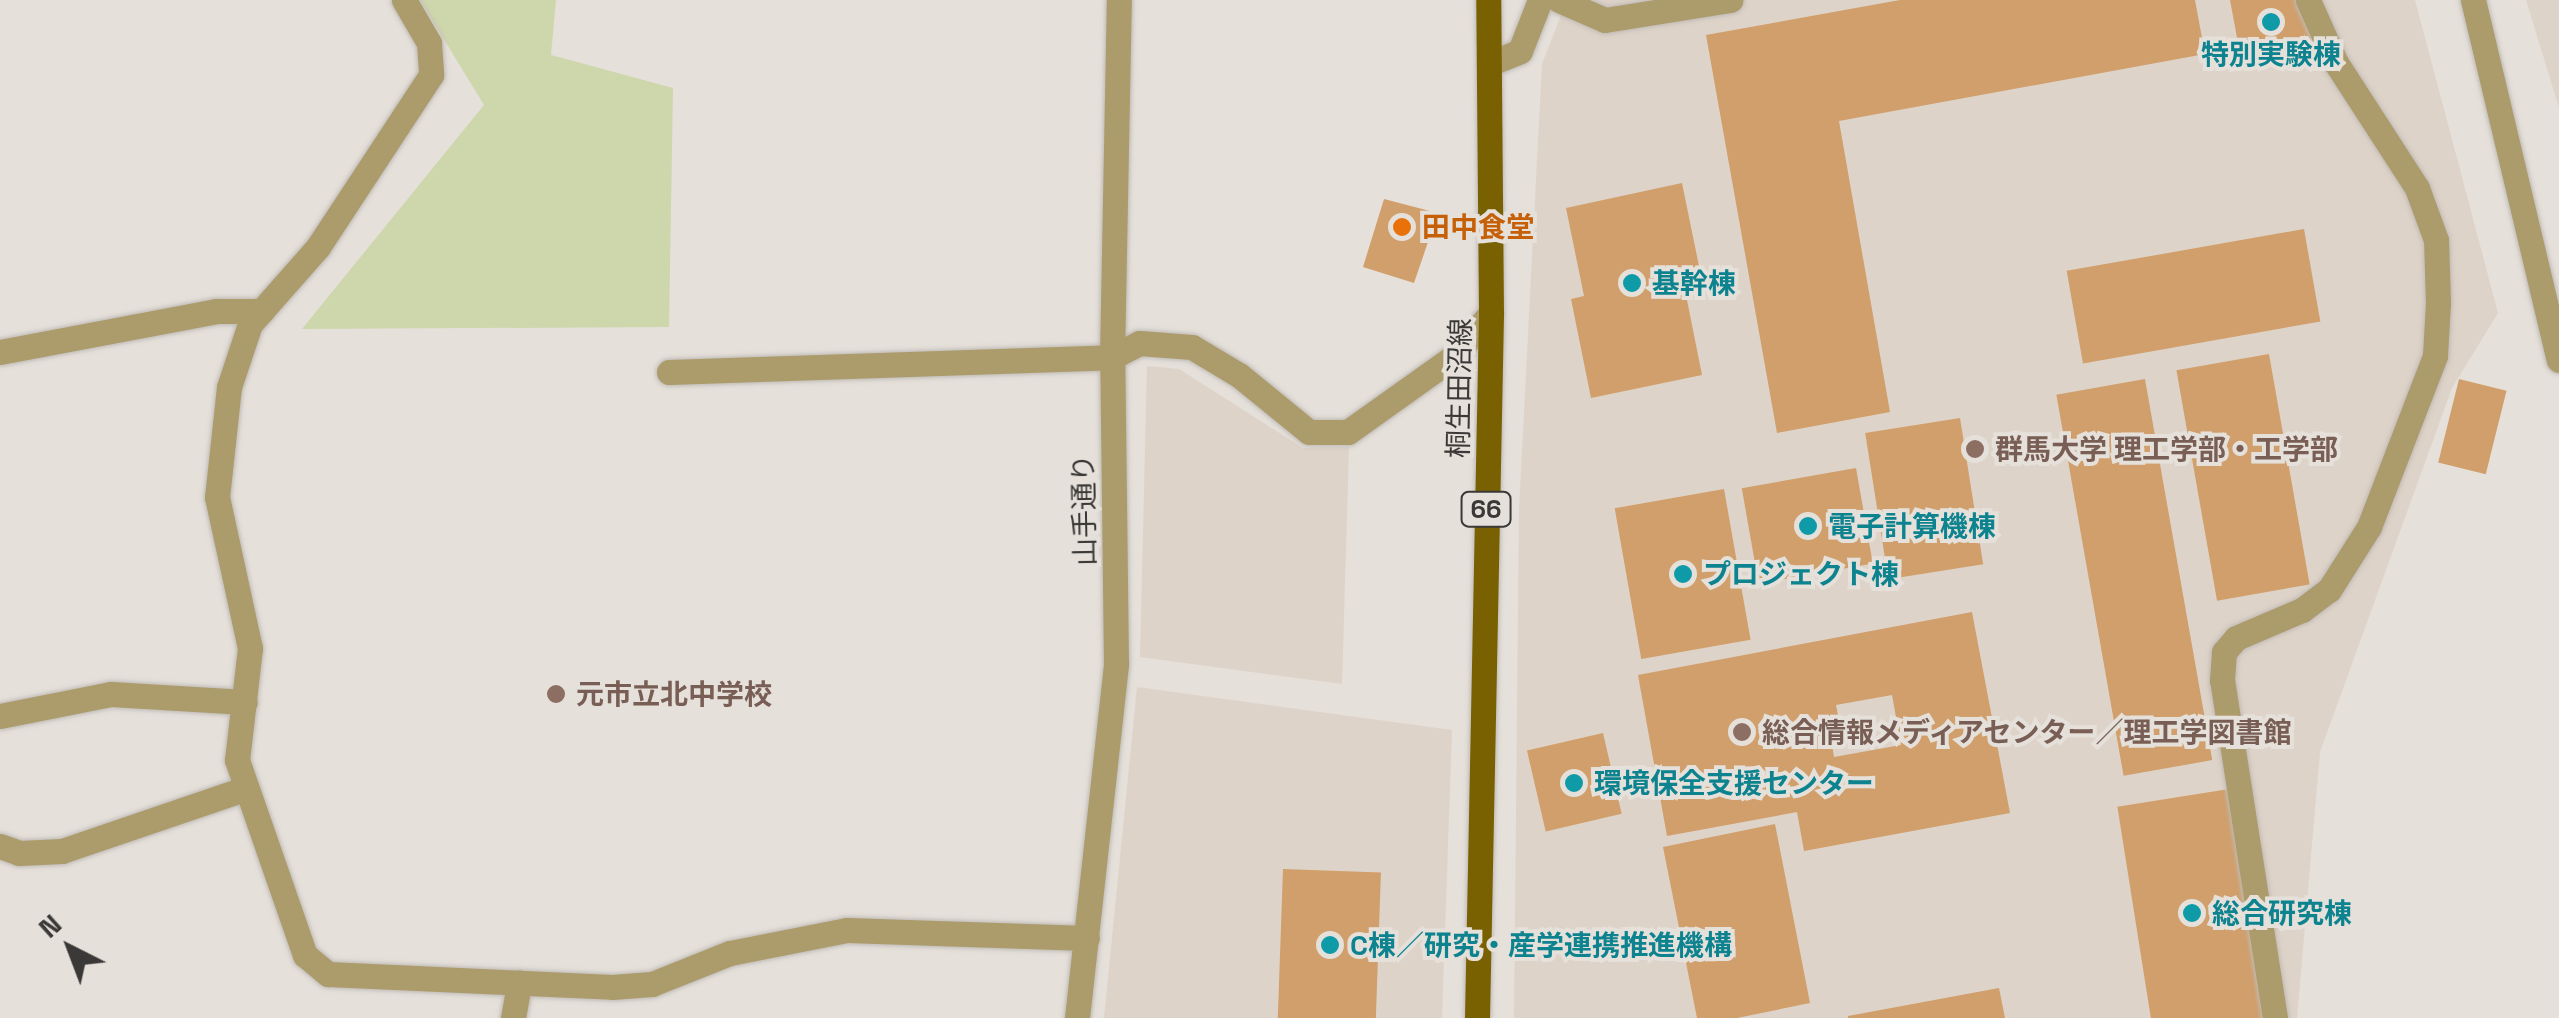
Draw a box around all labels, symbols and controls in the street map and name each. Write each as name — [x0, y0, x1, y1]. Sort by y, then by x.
marker: 特別実験棟 — [2260, 11, 2282, 33]
place label: 特別実験棟 — [2201, 37, 2341, 71]
place label: 田中食堂 — [1422, 210, 1534, 244]
marker: 田中食堂 — [1391, 216, 1413, 238]
place label: 基幹棟 — [1652, 266, 1736, 300]
marker: 基幹棟 — [1621, 272, 1643, 294]
street label: 桐生田沼線 — [1441, 318, 1477, 458]
place label: 群馬大学 理工学部・工学部 — [1995, 432, 2338, 466]
marker: 群馬大学 理工学部・工学部 — [1964, 438, 1986, 460]
street label: 山手通り — [1066, 454, 1102, 566]
road number: 66 — [1458, 489, 1514, 529]
place label: 電子計算機棟 — [1828, 509, 1996, 543]
marker: 電子計算機棟 — [1797, 515, 1819, 537]
place label: プロジェクト棟 — [1703, 557, 1899, 591]
marker: プロジェクト棟 — [1672, 563, 1694, 585]
place label: 元市立北中学校 — [576, 677, 772, 711]
marker: 元市立北中学校 — [545, 683, 567, 705]
place label: 総合情報メディアセンター／理工学図書館 — [1762, 715, 2294, 749]
marker: 総合情報メディアセンター／理工学図書館 — [1731, 721, 1753, 743]
place label: 環境保全支援センター — [1594, 766, 1874, 800]
marker: 環境保全支援センター — [1563, 772, 1585, 794]
place label: 総合研究棟 — [2212, 896, 2352, 930]
north arrow — [20, 898, 120, 998]
marker: 総合研究棟 — [2181, 902, 2203, 924]
text: N — [31, 906, 69, 945]
place label: C棟／研究・産学連携推進機構 — [1350, 928, 1732, 962]
marker: C棟／研究・産学連携推進機構 — [1319, 934, 1341, 956]

